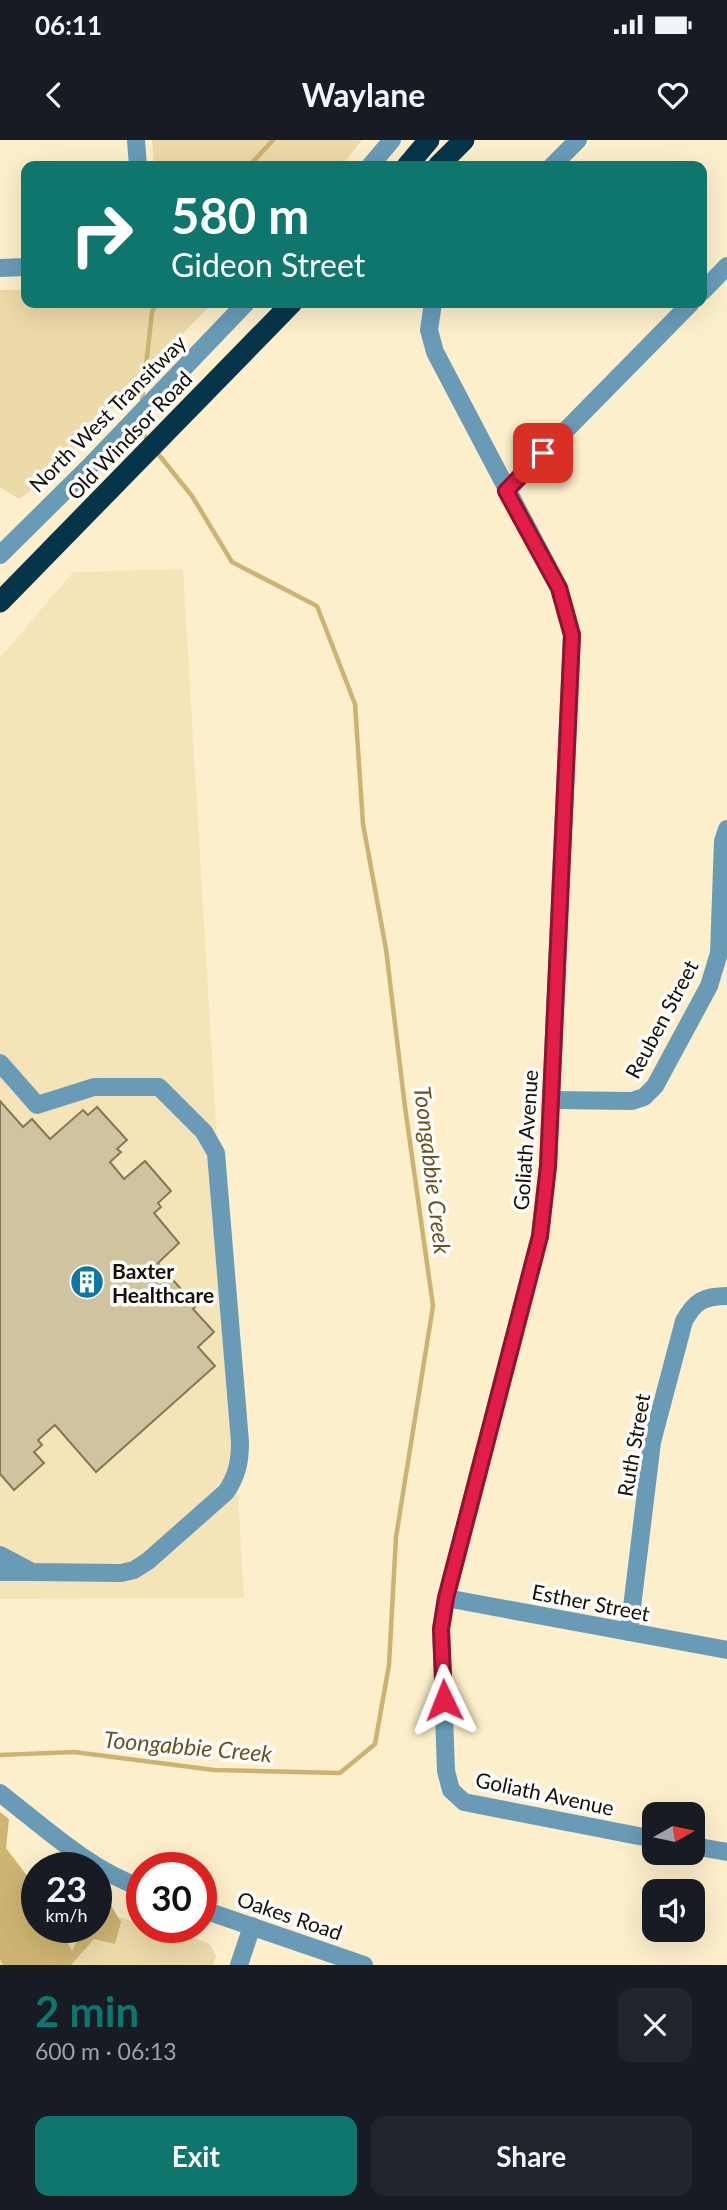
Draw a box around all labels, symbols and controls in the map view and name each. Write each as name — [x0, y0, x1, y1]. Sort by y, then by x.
text: 06:11 — [35, 9, 102, 41]
text: Waylane — [302, 75, 425, 114]
icon: back — [35, 76, 73, 114]
icon: heart — [654, 76, 692, 114]
text: 580 m — [171, 186, 309, 244]
icon: right — [56, 189, 147, 280]
text: Gideon Street — [171, 245, 365, 284]
street label: North West Transitway — [23, 329, 191, 497]
street label: Old Windsor Road — [61, 366, 197, 504]
pin — [513, 423, 573, 483]
icon: arrive — [524, 434, 562, 472]
street label: Reuben Street — [619, 955, 703, 1082]
street label: Goliath Avenue — [508, 1069, 542, 1211]
water label: Toongabbie Creek — [409, 1084, 457, 1257]
place label: Baxter Healthcare — [112, 1258, 214, 1307]
building icon: Baxter Healthcare — [68, 1263, 106, 1301]
street label: Ruth Street — [612, 1391, 654, 1499]
street label: Esther Street — [530, 1578, 652, 1626]
position arrow — [407, 1663, 481, 1737]
water label: Toongabbie Creek — [103, 1725, 275, 1767]
street label: Goliath Avenue — [474, 1766, 616, 1820]
north arrow — [642, 1802, 705, 1866]
map controls — [642, 1802, 705, 1942]
speed limit sign: 30 — [126, 1852, 217, 1943]
text: 23 — [46, 1867, 87, 1909]
button: sound — [642, 1879, 705, 1942]
street label: Oakes Road — [234, 1885, 346, 1945]
text: km/h — [45, 1904, 88, 1926]
text: 2 min — [35, 1986, 139, 2036]
button: close — [618, 1988, 692, 2062]
text: 600 m · 06:13 — [35, 2037, 177, 2065]
button: Exit — [35, 2116, 357, 2196]
button: Share — [371, 2116, 692, 2196]

